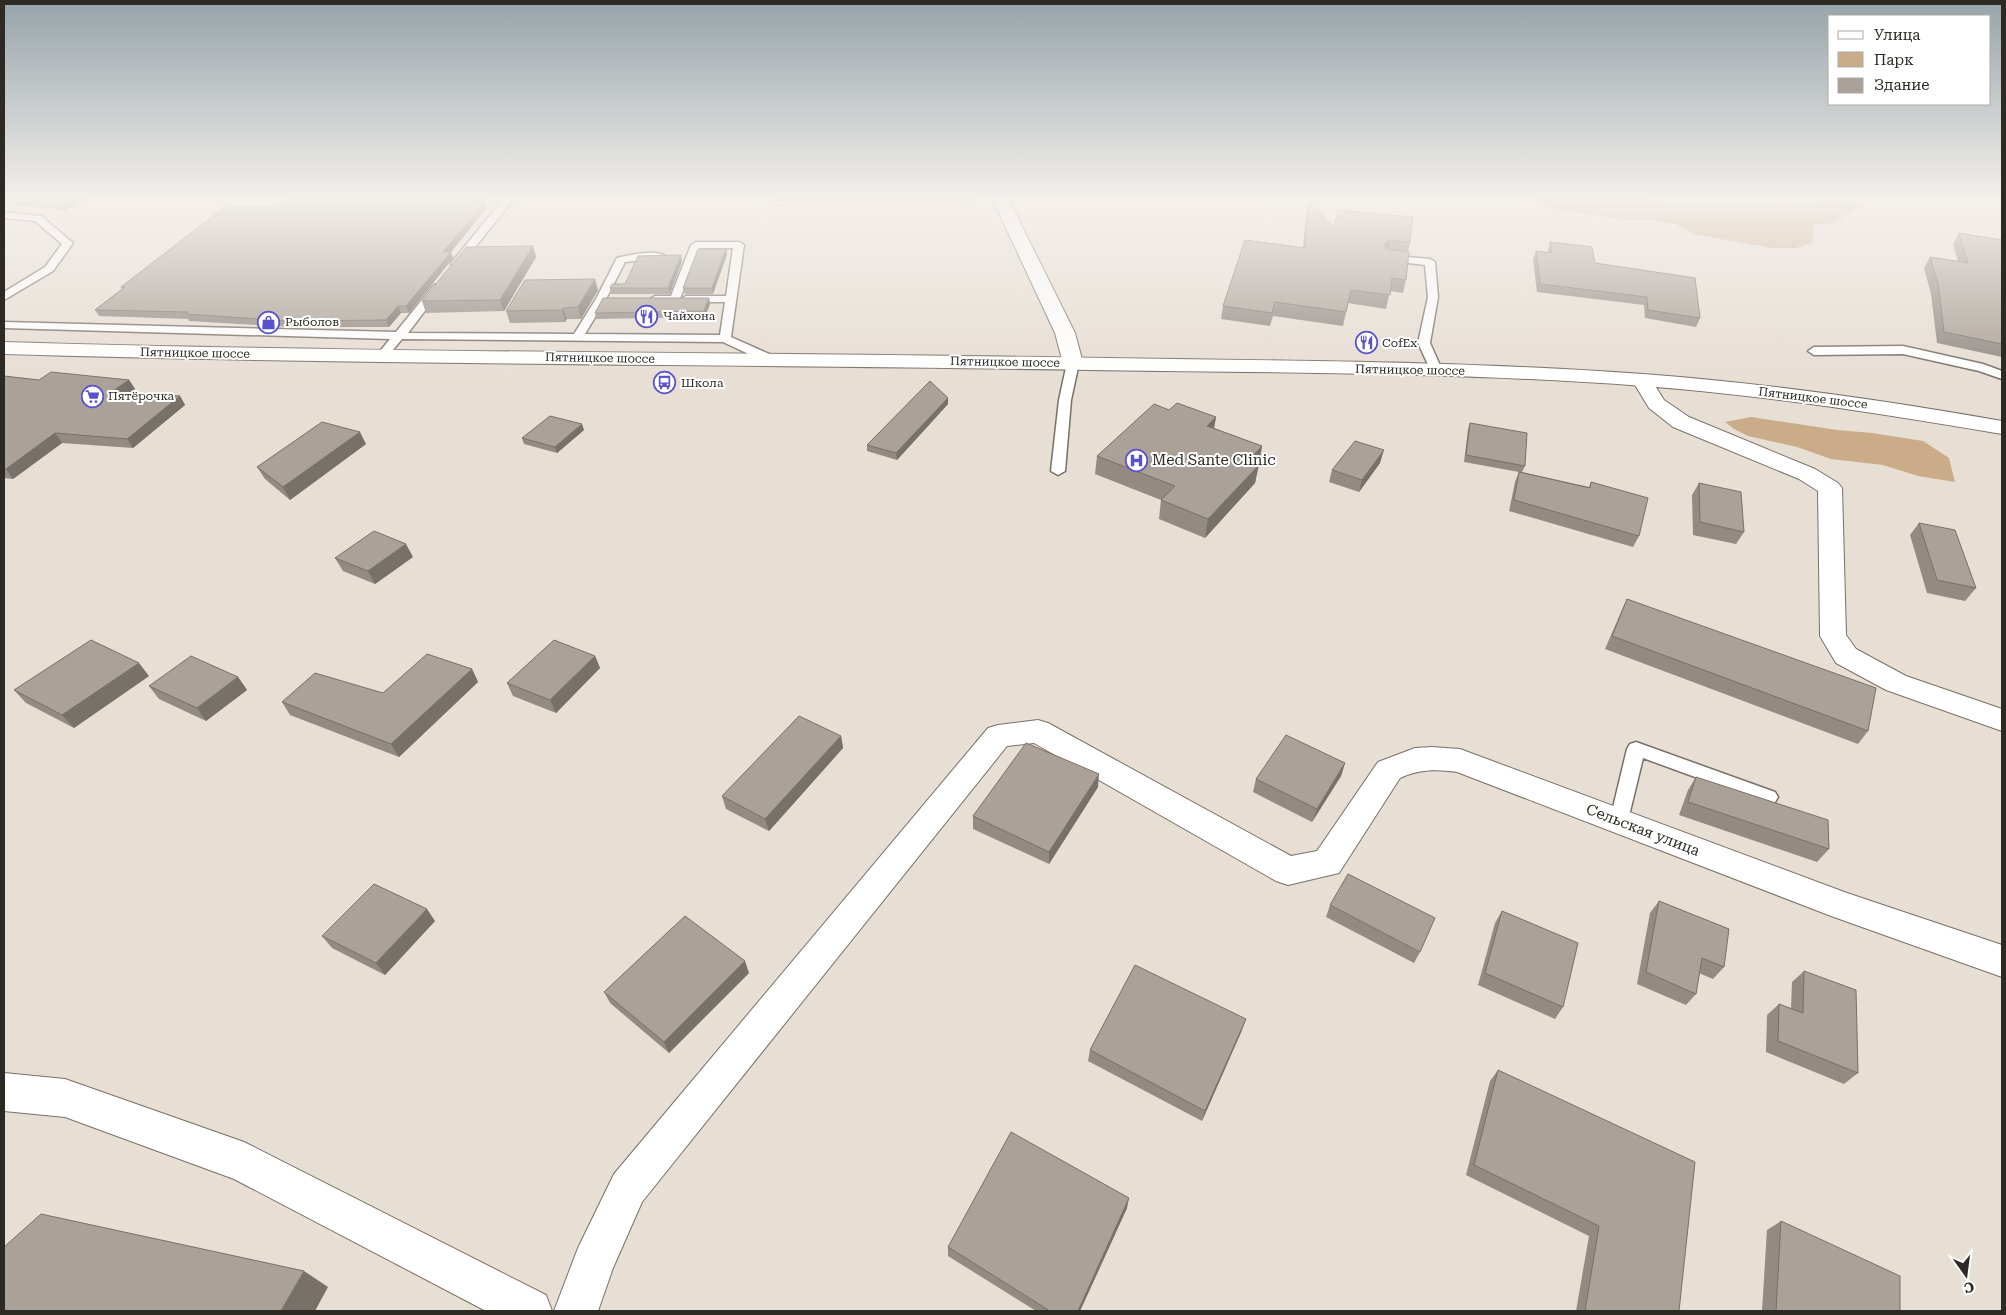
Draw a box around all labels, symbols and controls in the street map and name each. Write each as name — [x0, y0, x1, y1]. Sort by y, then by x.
legend — [1828, 15, 1991, 105]
text: Улица — [1874, 26, 1920, 44]
text: Парк — [1874, 51, 1914, 69]
text: Здание — [1874, 76, 1930, 94]
restaurant icon: Чайхона — [635, 304, 659, 328]
place label: Чайхона — [663, 309, 716, 323]
shop icon: Рыболов — [257, 310, 281, 334]
place label: Рыболов — [285, 315, 339, 329]
restaurant icon: CofEx — [1354, 331, 1378, 355]
place label: CofEx — [1382, 336, 1417, 350]
street label: Пятницкое шоссе — [140, 345, 250, 361]
street label: Пятницкое шоссе — [545, 350, 655, 366]
street label: Пятницкое шоссе — [950, 354, 1060, 370]
street label: Пятницкое шоссе — [1355, 362, 1465, 378]
bus stop icon: Школа — [653, 371, 677, 395]
place label: Школа — [681, 376, 724, 390]
supermarket icon: Пятёрочка — [80, 384, 104, 408]
street label: Пятницкое шоссе — [1758, 384, 1869, 412]
place label: Пятёрочка — [108, 389, 175, 403]
hospital icon: Med Sante Clinic — [1124, 448, 1148, 472]
place label: Med Sante Clinic — [1152, 451, 1276, 469]
street label: Сельская улица — [1584, 800, 1702, 860]
north arrow — [1941, 1250, 1991, 1300]
text: С — [1962, 1279, 1976, 1297]

